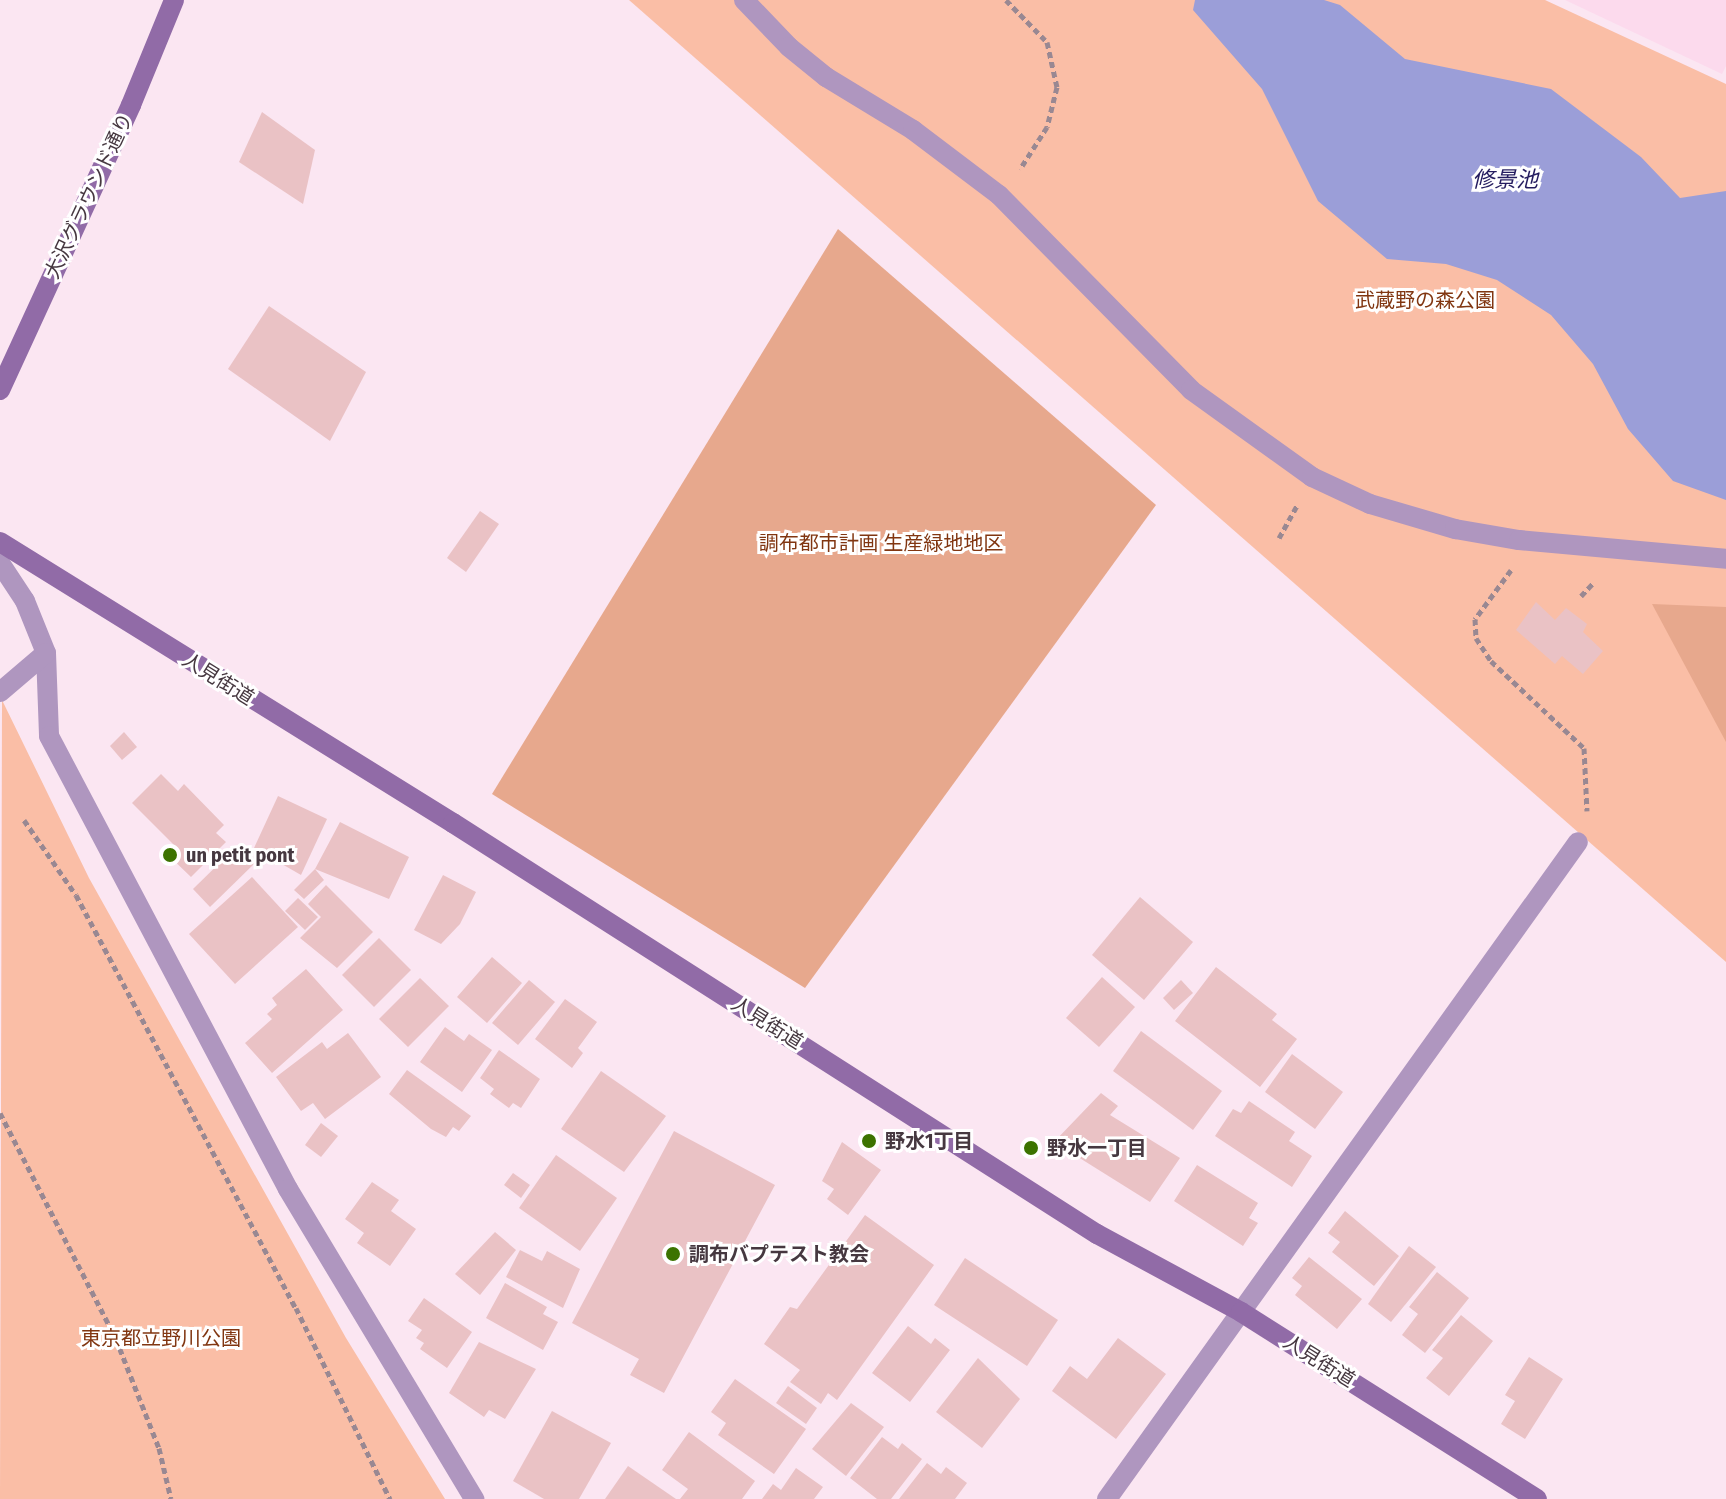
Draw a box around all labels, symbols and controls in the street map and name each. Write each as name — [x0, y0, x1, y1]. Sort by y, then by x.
street label: 大沢グラウンド通り — [40, 109, 138, 283]
water label: 修景池 — [1472, 167, 1538, 193]
park label: 武蔵野の森公園 — [1355, 288, 1495, 312]
park label: 調布都市計画 生産緑地地区 — [759, 531, 1003, 555]
street label: 人見街道 — [178, 648, 258, 710]
place label: un petit pont — [186, 843, 294, 867]
marker: un petit pont — [161, 846, 179, 864]
street label: 人見街道 — [727, 992, 807, 1054]
place label: 野水1丁目 — [885, 1129, 973, 1153]
marker: 野水1丁目 — [860, 1132, 878, 1150]
place label: 野水一丁目 — [1047, 1136, 1147, 1160]
marker: 野水一丁目 — [1022, 1139, 1040, 1157]
place label: 調布バプテスト教会 — [689, 1242, 869, 1266]
marker: 調布バプテスト教会 — [664, 1245, 682, 1263]
park label: 東京都立野川公園 — [81, 1326, 241, 1350]
street label: 人見街道 — [1279, 1330, 1359, 1392]

